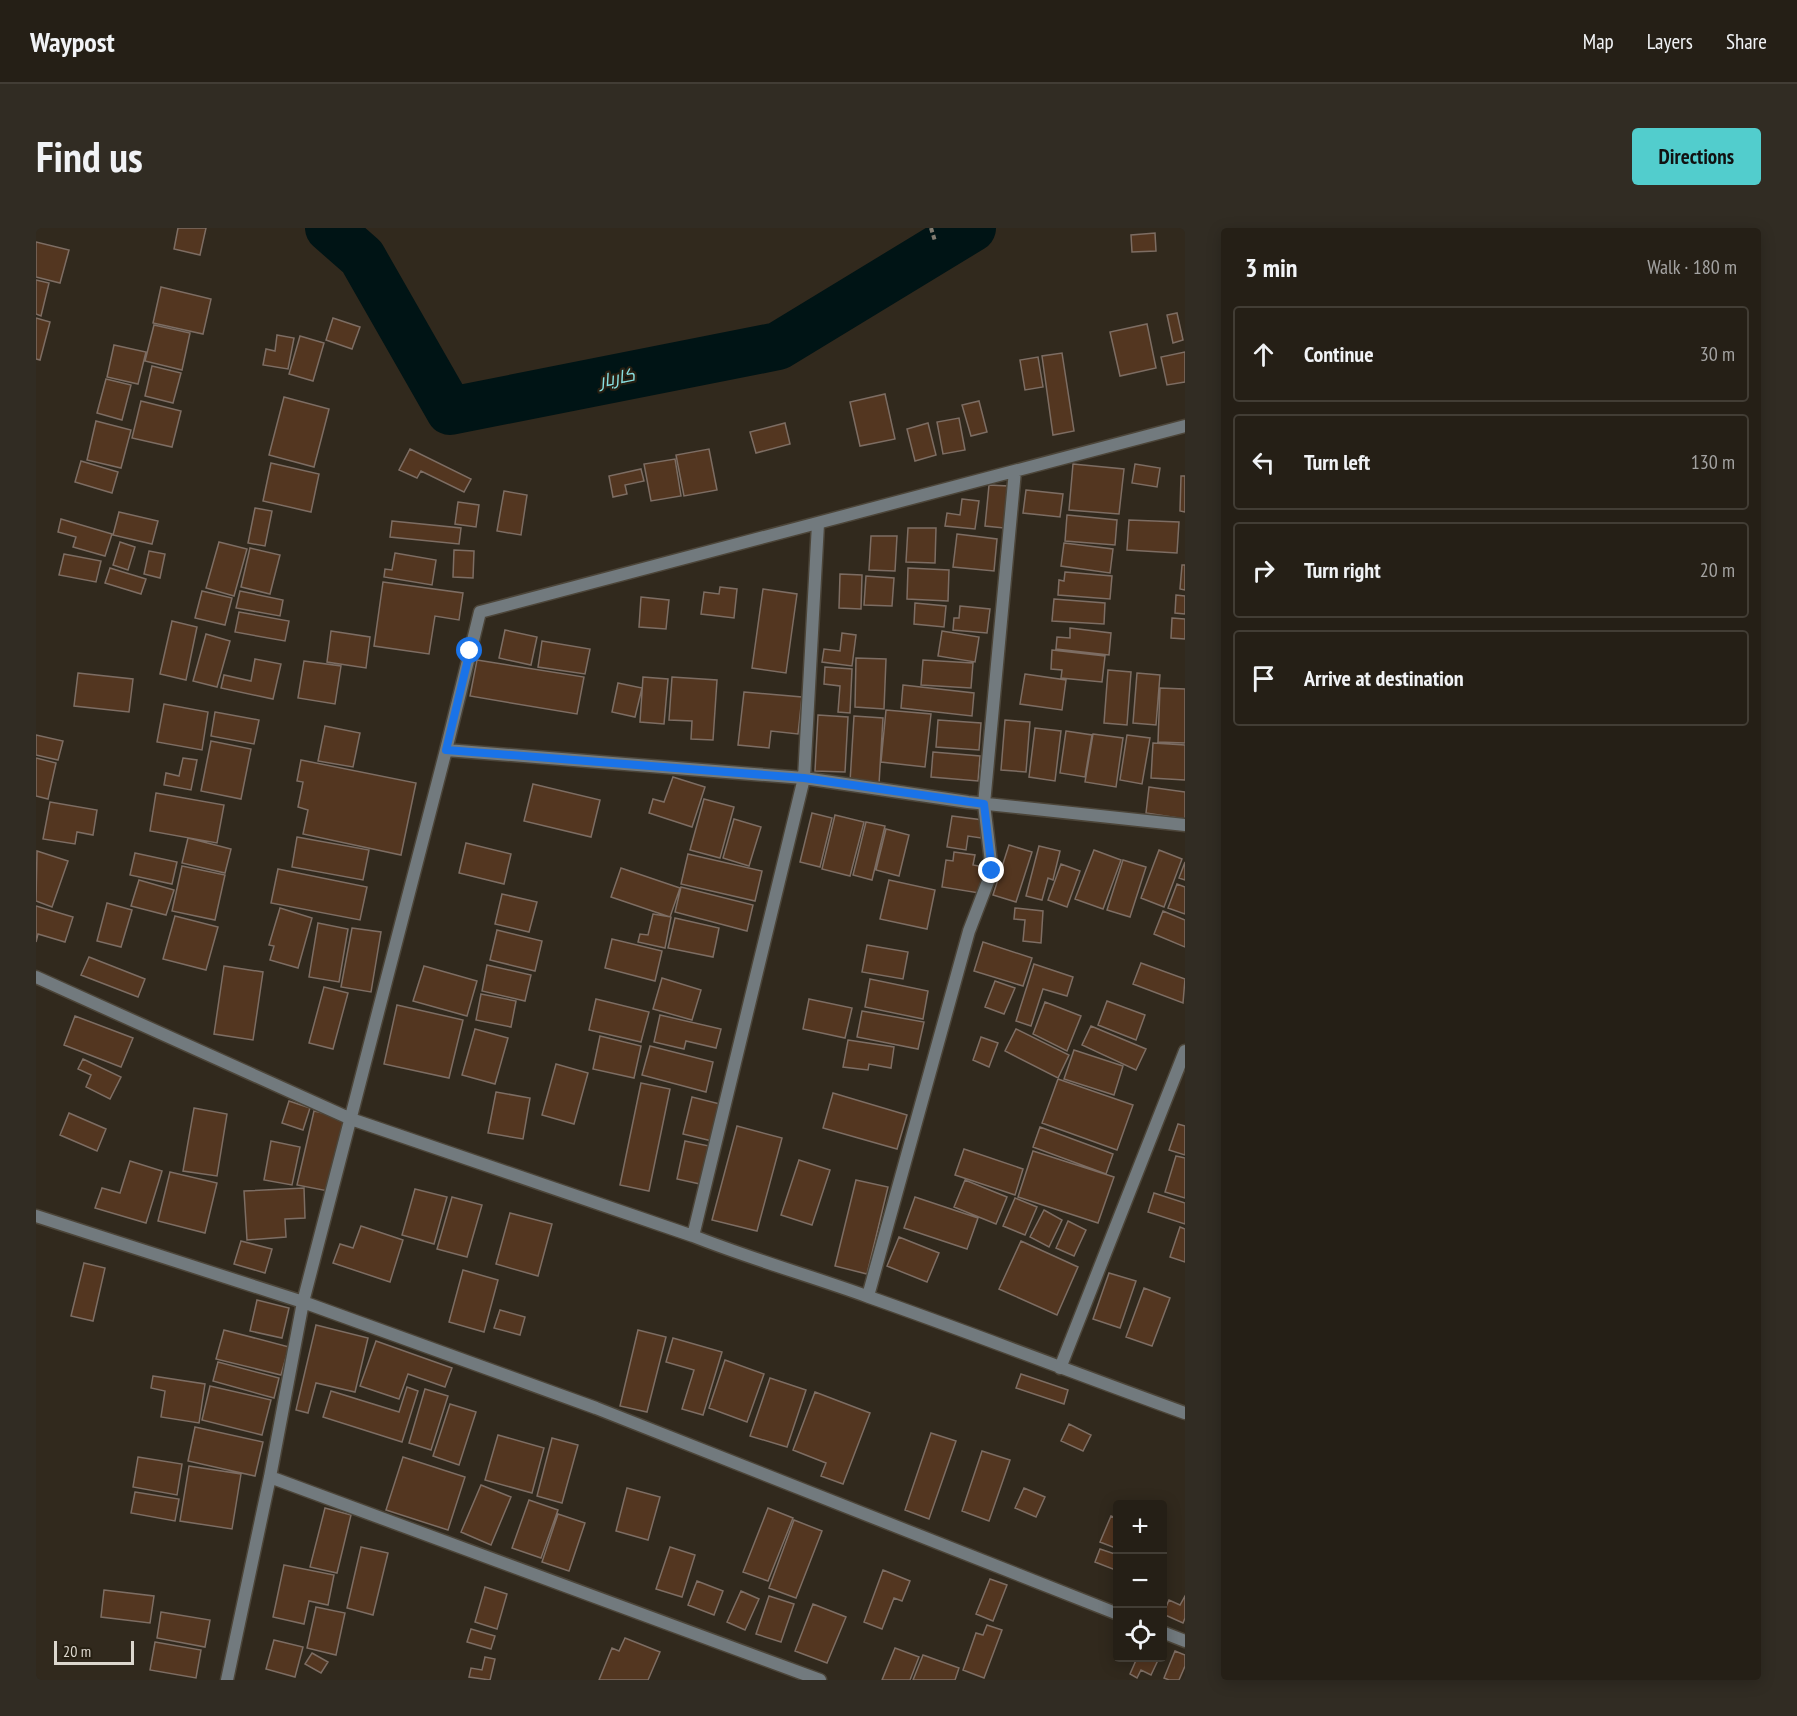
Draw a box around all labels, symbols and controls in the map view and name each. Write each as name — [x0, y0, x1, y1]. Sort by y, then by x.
text: Waypost — [30, 23, 115, 60]
text: Map — [1583, 28, 1614, 55]
text: Layers — [1647, 28, 1693, 55]
text: Share — [1726, 28, 1767, 55]
button: Directions — [1632, 128, 1761, 185]
text: Find us — [36, 129, 143, 184]
text: 3 min — [1245, 251, 1298, 284]
text: Walk · 180 m — [1647, 254, 1737, 280]
icon: ahead — [1247, 338, 1280, 371]
text: Continue — [1304, 340, 1374, 368]
text: 30 m — [1700, 341, 1735, 367]
water label: کاربار — [595, 363, 638, 393]
icon: left — [1247, 446, 1280, 479]
text: Turn left — [1304, 448, 1370, 476]
text: 130 m — [1691, 449, 1735, 475]
icon: right — [1247, 554, 1280, 587]
text: Turn right — [1304, 556, 1381, 584]
text: 20 m — [1700, 557, 1735, 583]
route start — [456, 637, 482, 663]
icon: arrive — [1247, 662, 1280, 695]
text: Arrive at destination — [1304, 664, 1464, 692]
route end — [978, 857, 1004, 883]
map controls — [1113, 1500, 1167, 1662]
button: + — [1113, 1500, 1167, 1554]
button: − — [1113, 1554, 1167, 1608]
button: locate — [1113, 1608, 1167, 1662]
scale bar — [54, 1638, 134, 1666]
text: 20 m — [63, 1641, 91, 1661]

